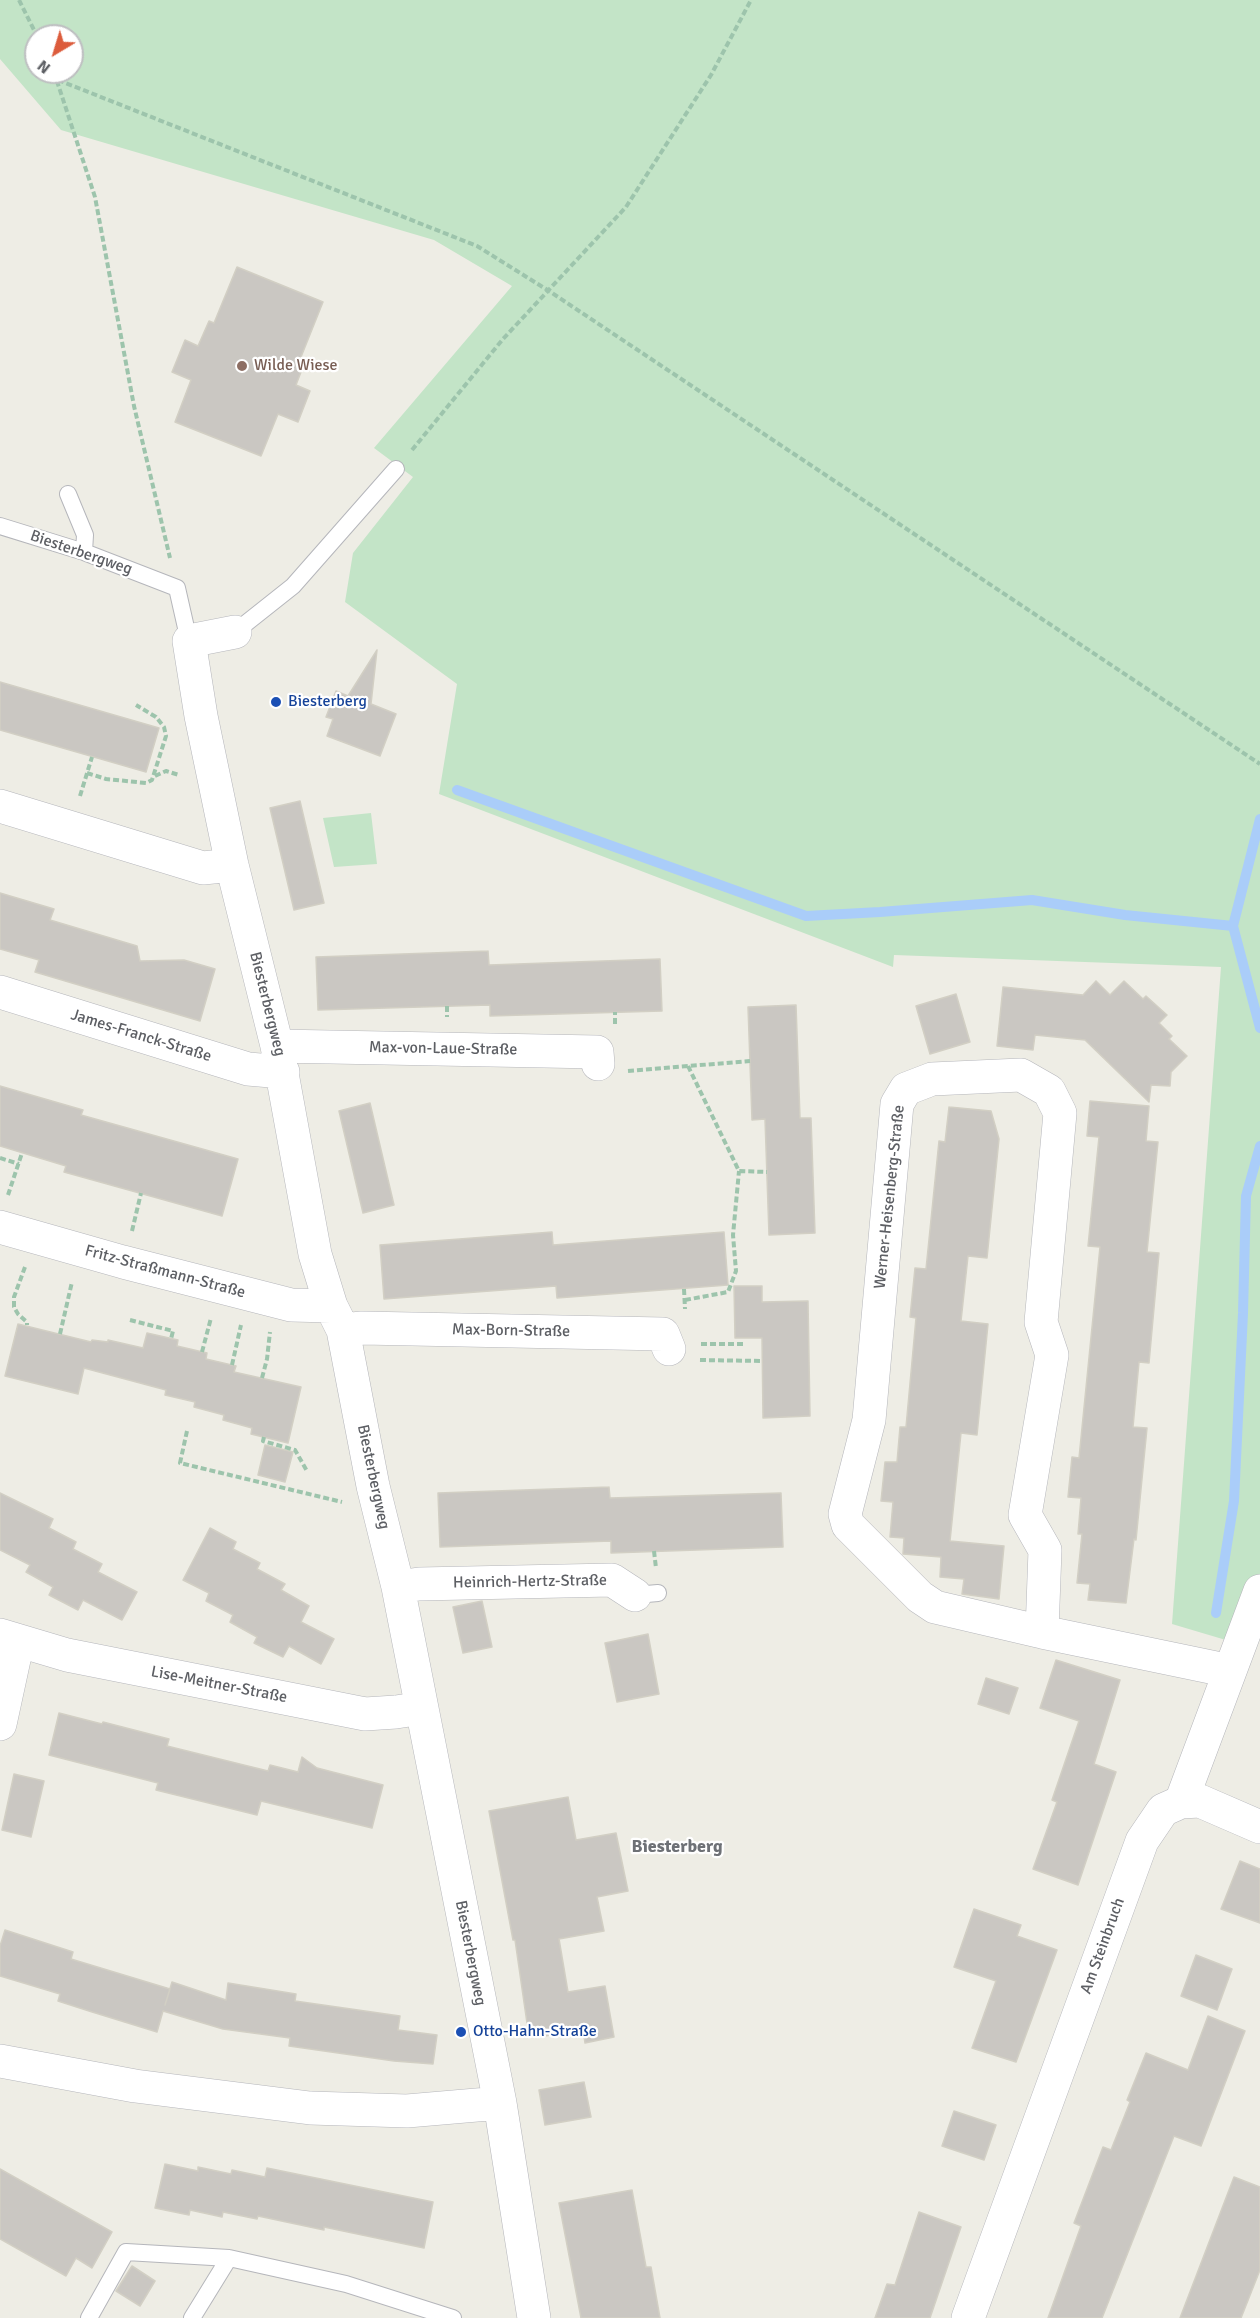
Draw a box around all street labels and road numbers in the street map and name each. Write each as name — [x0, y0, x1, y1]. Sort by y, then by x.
street label: Biesterbergweg — [27, 527, 135, 579]
street label: Biesterbergweg — [245, 950, 289, 1058]
street label: James-Franck-Straße — [68, 1005, 214, 1067]
street label: Max-von-Laue-Straße — [369, 1038, 517, 1060]
street label: Werner-Heisenberg-Straße — [871, 1104, 909, 1290]
street label: Fritz-Straßmann-Straße — [83, 1241, 247, 1303]
street label: Max-Born-Straße — [452, 1320, 570, 1342]
street label: Biesterbergweg — [353, 1423, 393, 1531]
street label: Heinrich-Hertz-Straße — [453, 1571, 607, 1593]
street label: Lise-Meitner-Straße — [149, 1662, 289, 1708]
street label: Am Steinbruch — [1077, 1895, 1129, 1997]
street label: Biesterbergweg — [450, 1899, 490, 2007]

